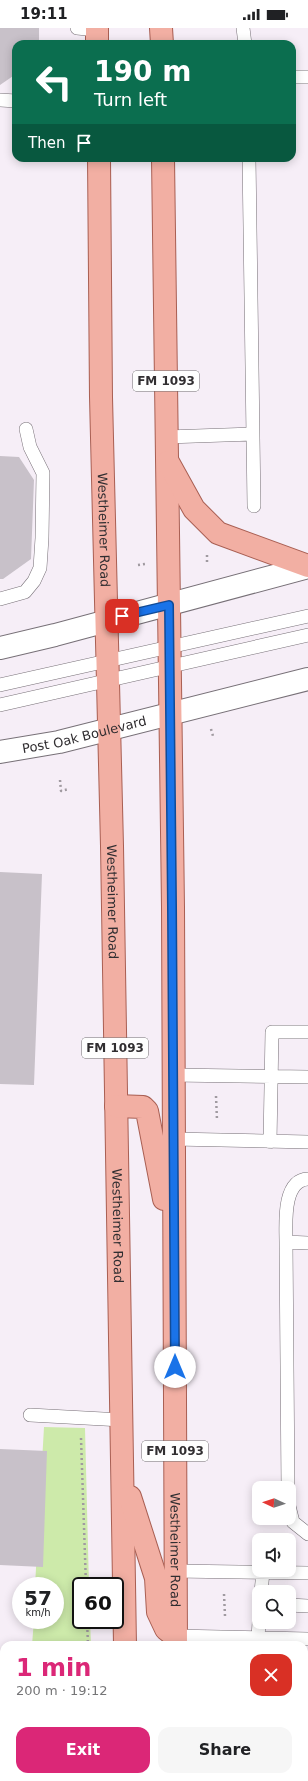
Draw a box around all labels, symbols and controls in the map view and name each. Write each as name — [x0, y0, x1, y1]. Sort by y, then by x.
text: 19:11 — [20, 5, 68, 23]
text: 190 m — [94, 55, 191, 88]
icon: left — [28, 56, 80, 108]
text: Turn left — [94, 89, 167, 110]
icon: arrive — [73, 132, 95, 154]
text: Then — [28, 134, 65, 152]
road number: FM 1093 — [133, 371, 199, 391]
street label: Westheimer Road — [95, 472, 113, 587]
pin — [105, 599, 139, 633]
icon: arrive — [111, 605, 133, 627]
street label: Post Oak Boulevard — [21, 713, 148, 756]
street label: Westheimer Road — [104, 844, 121, 959]
road number: FM 1093 — [82, 1038, 148, 1058]
street label: Westheimer Road — [110, 1168, 127, 1283]
position arrow — [154, 1346, 196, 1388]
road number: FM 1093 — [142, 1441, 208, 1461]
north arrow — [252, 1481, 296, 1525]
map controls — [252, 1481, 296, 1629]
street label: Westheimer Road — [168, 1493, 183, 1607]
button: sound — [252, 1533, 296, 1577]
speed limit sign: 60 — [72, 1577, 124, 1629]
button: search — [252, 1585, 296, 1629]
text: 57 — [24, 1586, 52, 1610]
text: km/h — [25, 1607, 51, 1618]
text: 1 min — [16, 1654, 91, 1682]
button: close — [250, 1654, 292, 1696]
text: 200 m · 19:12 — [16, 1683, 107, 1698]
button: Exit — [16, 1727, 150, 1773]
button: Share — [158, 1727, 292, 1773]

